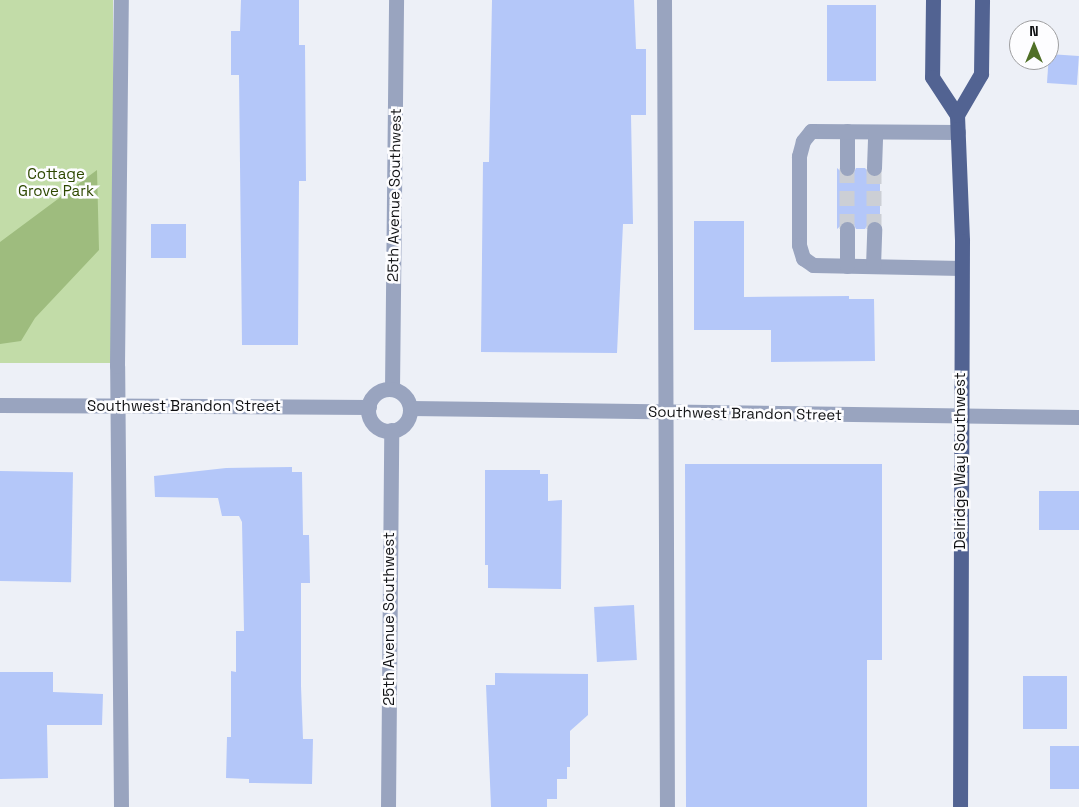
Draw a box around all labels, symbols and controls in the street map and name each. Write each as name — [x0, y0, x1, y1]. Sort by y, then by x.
north arrow — [1009, 20, 1059, 70]
text: N — [1029, 22, 1039, 40]
street label: 25th Avenue Southwest — [383, 108, 405, 282]
park label: Cottage Grove Park — [18, 164, 94, 199]
street label: Delridge Way Southwest — [951, 372, 969, 550]
street label: Southwest Brandon Street — [87, 397, 281, 415]
street label: Southwest Brandon Street — [648, 402, 842, 424]
street label: 25th Avenue Southwest — [380, 532, 398, 706]

